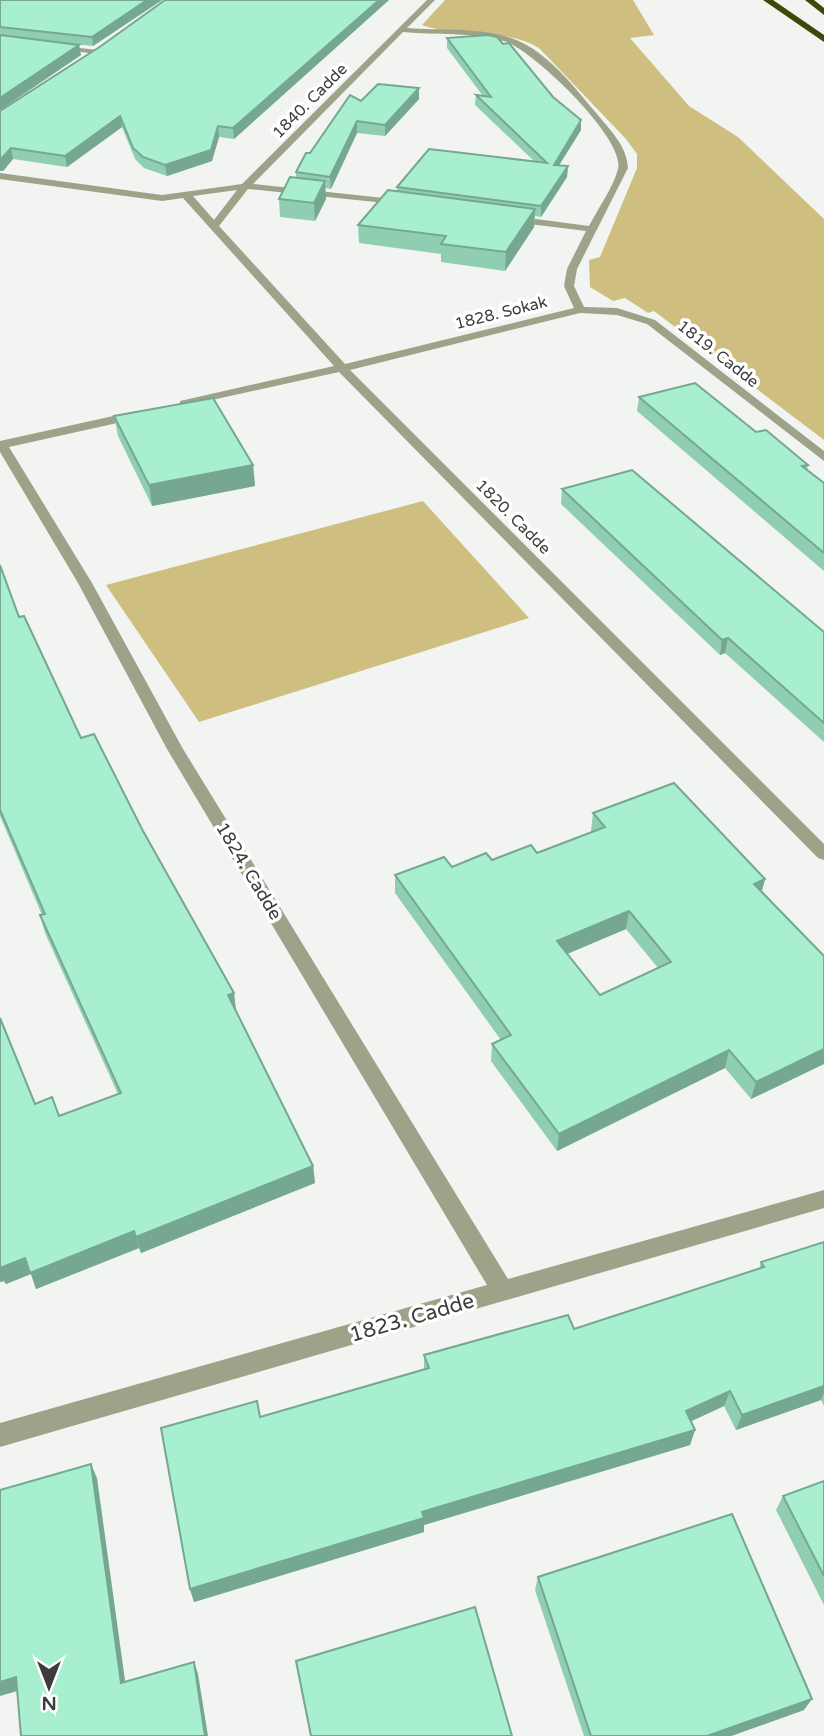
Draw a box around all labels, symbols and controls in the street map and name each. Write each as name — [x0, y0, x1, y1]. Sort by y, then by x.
street label: 1840. Cadde — [268, 59, 352, 143]
street label: 1828. Sokak — [453, 292, 549, 334]
street label: 1819. Cadde — [673, 316, 763, 392]
street label: 1820. Cadde — [471, 475, 555, 559]
street label: 1824. Cadde — [211, 818, 287, 924]
street label: 1823. Cadde — [347, 1288, 477, 1348]
north arrow — [14, 1652, 84, 1722]
text: N — [41, 1692, 57, 1714]

